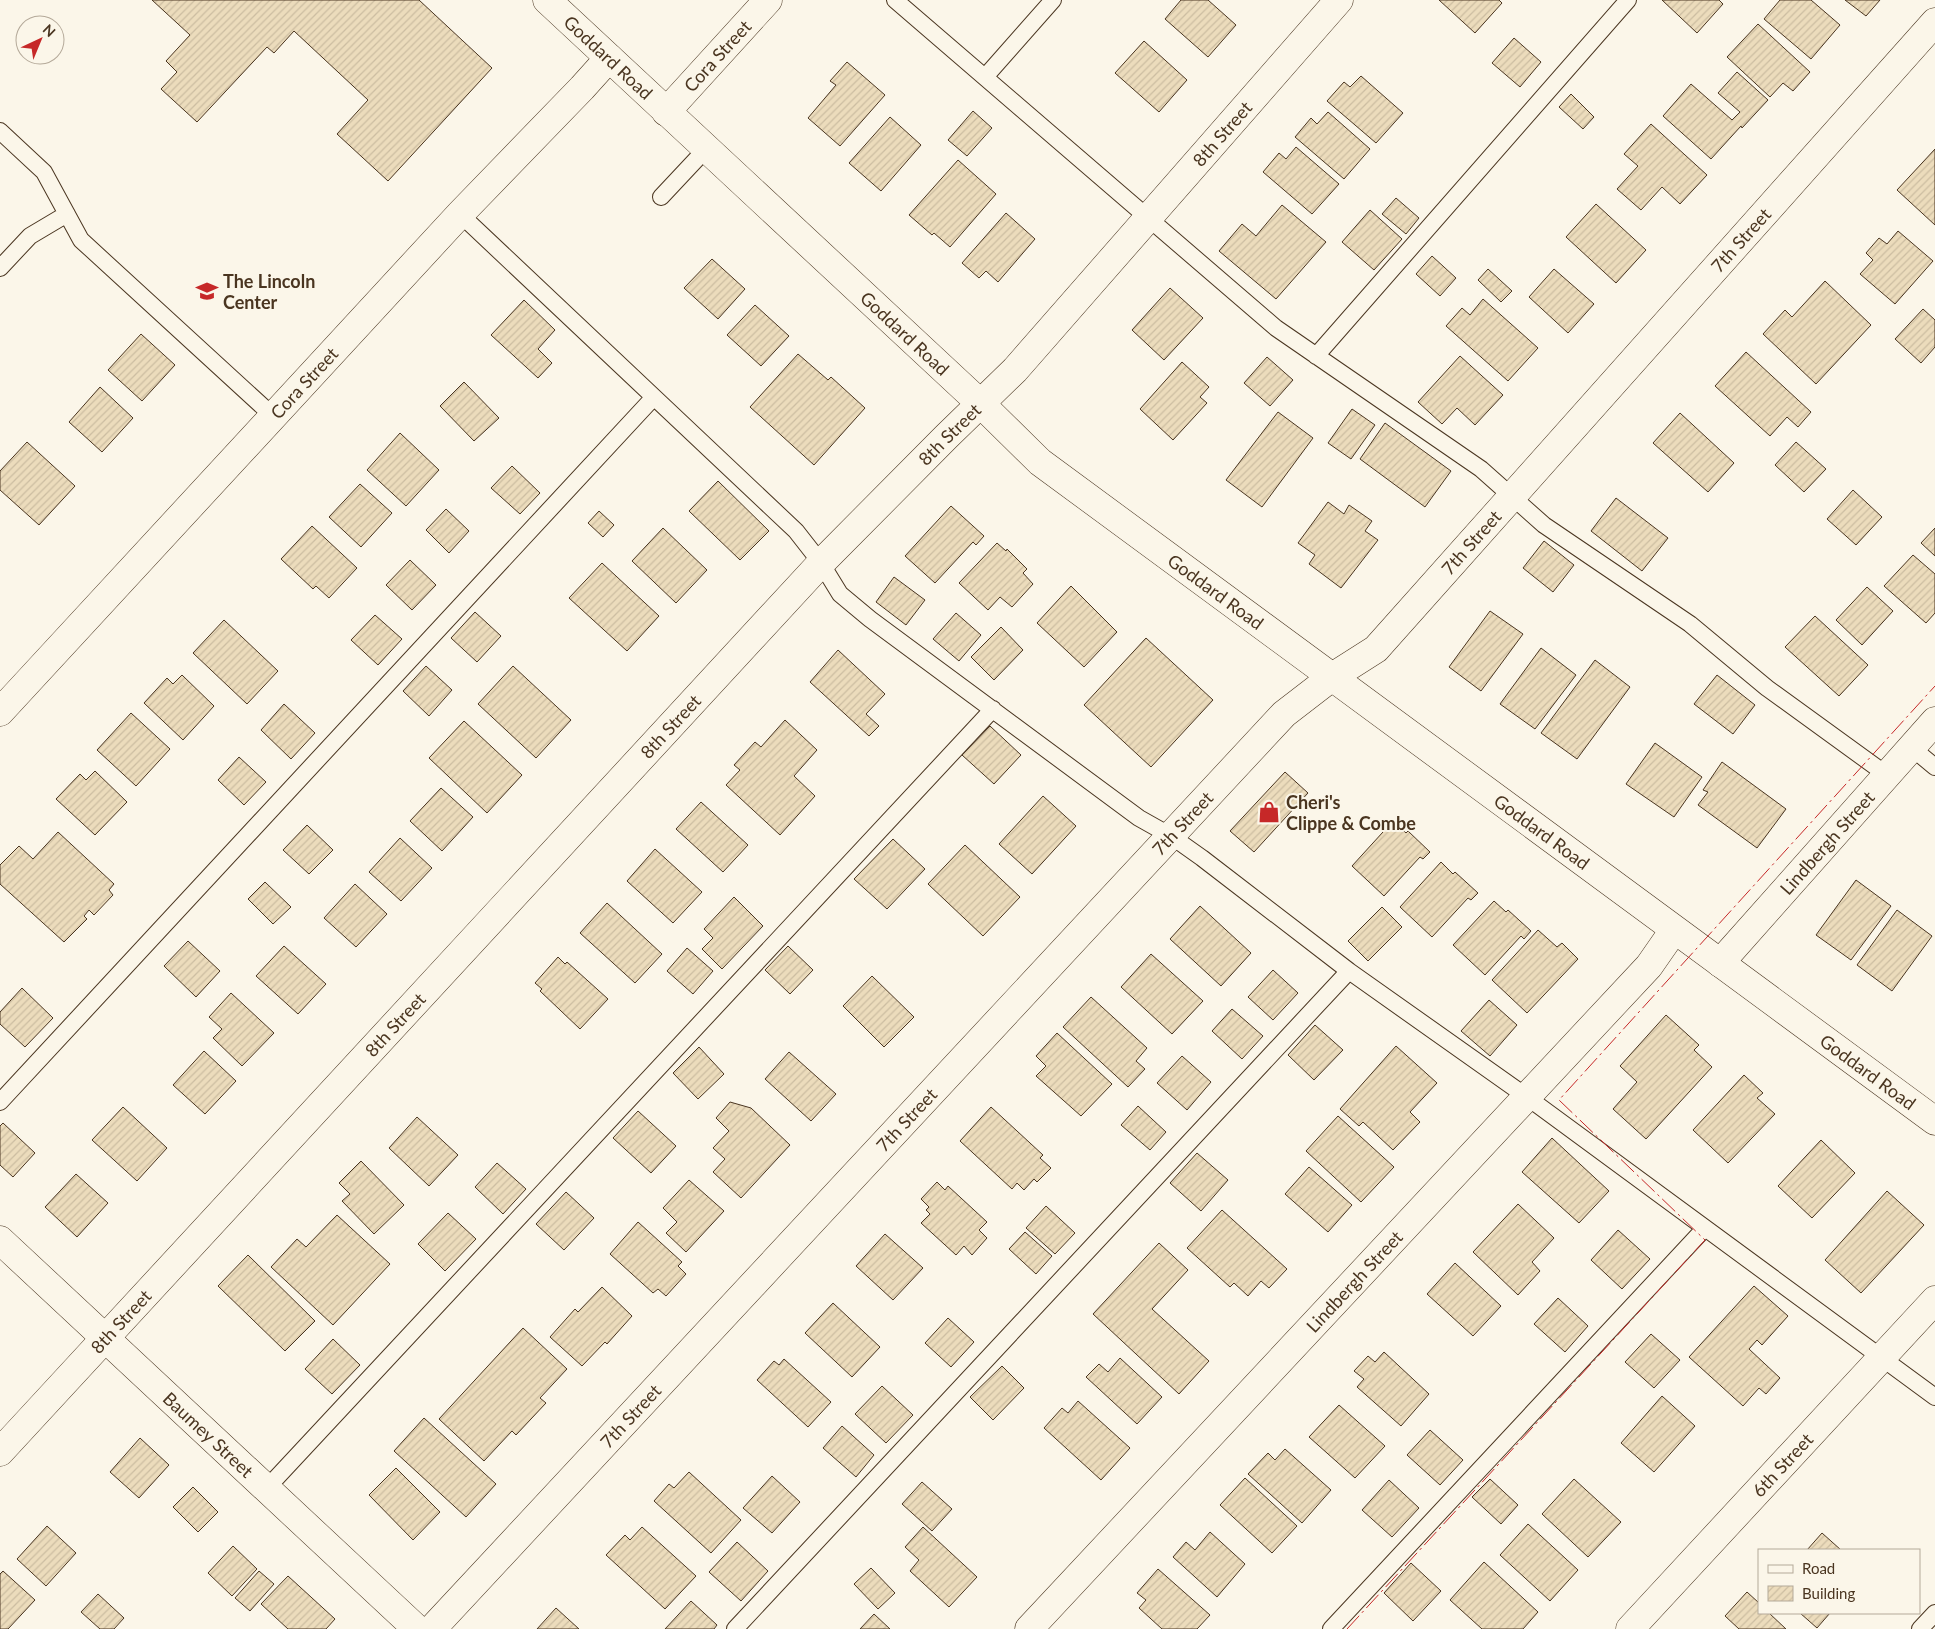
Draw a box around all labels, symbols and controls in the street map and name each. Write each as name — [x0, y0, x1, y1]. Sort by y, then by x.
street label: Goddard Road — [560, 11, 657, 104]
north arrow — [15, 15, 65, 65]
street label: Cora Street — [679, 15, 756, 96]
text: N — [40, 20, 59, 40]
street label: 8th Street — [1188, 96, 1257, 171]
street label: 7th Street — [1706, 203, 1776, 277]
place label: The Lincoln Center — [223, 270, 315, 313]
school or university icon: The Lincoln Center — [194, 278, 220, 304]
street label: Goddard Road — [856, 287, 954, 380]
street label: Cora Street — [266, 342, 343, 423]
street label: 8th Street — [913, 398, 986, 470]
street label: 7th Street — [1437, 505, 1506, 579]
street label: Goddard Road — [1164, 549, 1268, 634]
street label: 8th Street — [635, 689, 706, 763]
street label: 7th Street — [1147, 786, 1218, 860]
street label: Lindbergh Street — [1775, 786, 1879, 899]
street label: Goddard Road — [1490, 789, 1594, 874]
place label: Cheri's Clippe & Combe — [1286, 791, 1416, 834]
shop icon: Cheri's Clippe & Combe — [1256, 799, 1282, 825]
street label: 8th Street — [360, 988, 430, 1061]
street label: Goddard Road — [1816, 1029, 1920, 1114]
street label: 7th Street — [871, 1083, 942, 1156]
street label: Lindbergh Street — [1301, 1226, 1407, 1337]
street label: 8th Street — [86, 1284, 156, 1358]
street label: 7th Street — [595, 1379, 666, 1452]
street label: Baumey Street — [159, 1387, 259, 1482]
street label: 6th Street — [1747, 1428, 1818, 1501]
legend — [1758, 1549, 1920, 1614]
text: Road — [1802, 1559, 1835, 1577]
text: Building — [1802, 1584, 1855, 1602]

